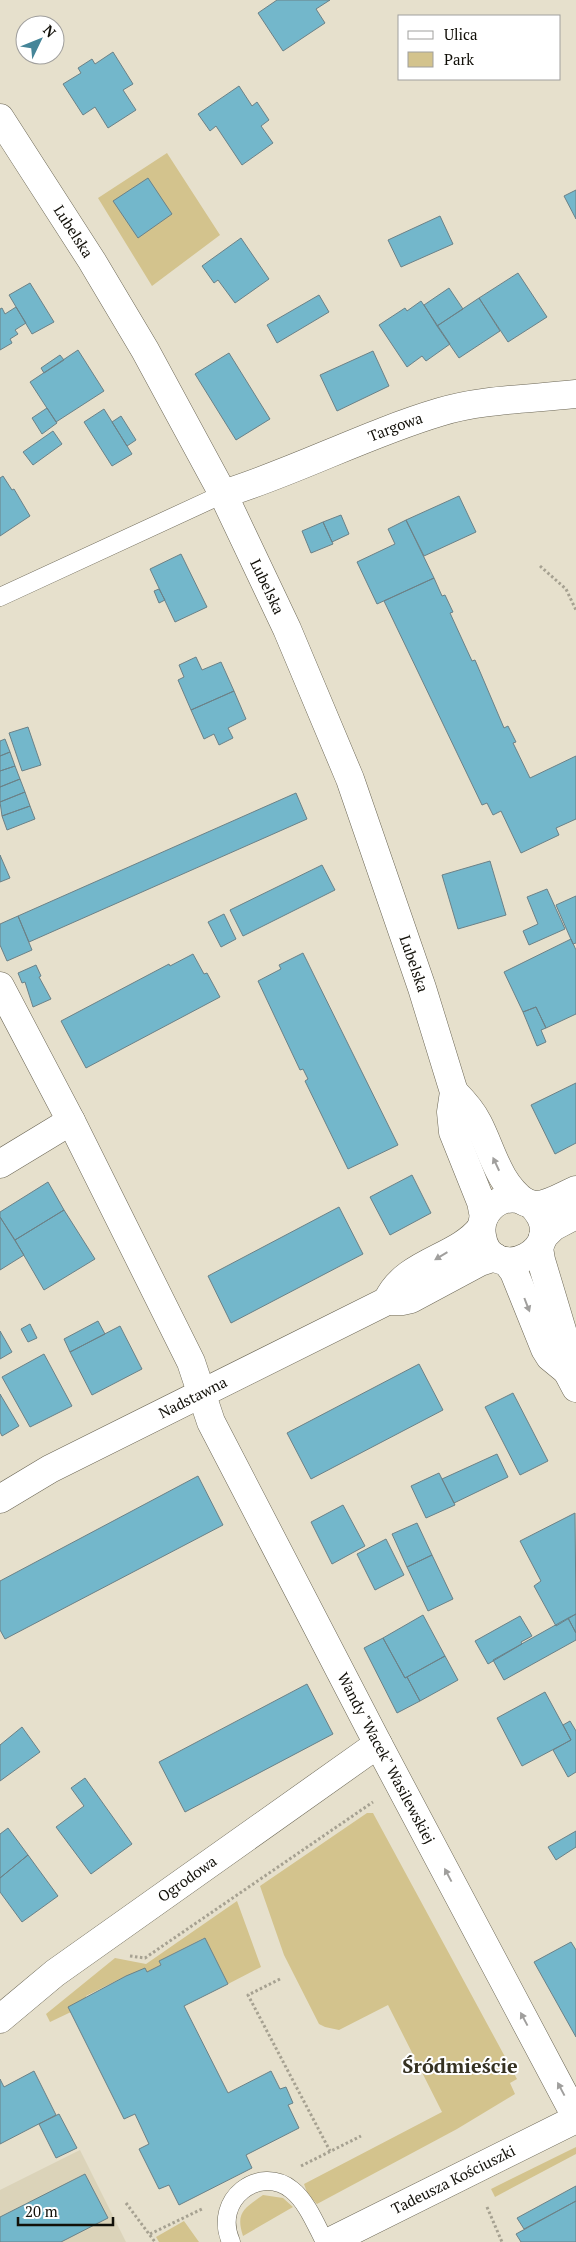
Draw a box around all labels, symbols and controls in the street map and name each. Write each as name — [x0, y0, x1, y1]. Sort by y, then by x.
north arrow — [15, 15, 65, 65]
legend — [398, 15, 561, 80]
text: N — [39, 20, 61, 41]
text: Ulica — [444, 24, 478, 44]
text: Park — [444, 49, 474, 69]
street label: Lubelska — [50, 201, 98, 262]
street label: Targowa — [365, 407, 425, 446]
street label: Lubelska — [246, 555, 290, 618]
street label: Lubelska — [396, 932, 434, 995]
one-way arrow — [492, 1157, 500, 1171]
one-way arrow — [435, 1251, 448, 1260]
one-way arrow — [523, 1298, 531, 1312]
street label: Nadstawna — [155, 1371, 230, 1422]
street label: Wandy "Wacek" Wasilewskiej — [334, 1669, 440, 1847]
street label: Ogrodowa — [153, 1850, 221, 1906]
one-way arrow — [443, 1869, 452, 1882]
one-way arrow — [520, 2012, 528, 2026]
district label: Śródmieście — [402, 2052, 518, 2079]
one-way arrow — [557, 2082, 565, 2097]
street label: Tadeusza Kościuszki — [388, 2140, 518, 2218]
scale bar — [18, 2194, 112, 2226]
text: 20 m — [25, 2201, 58, 2221]

